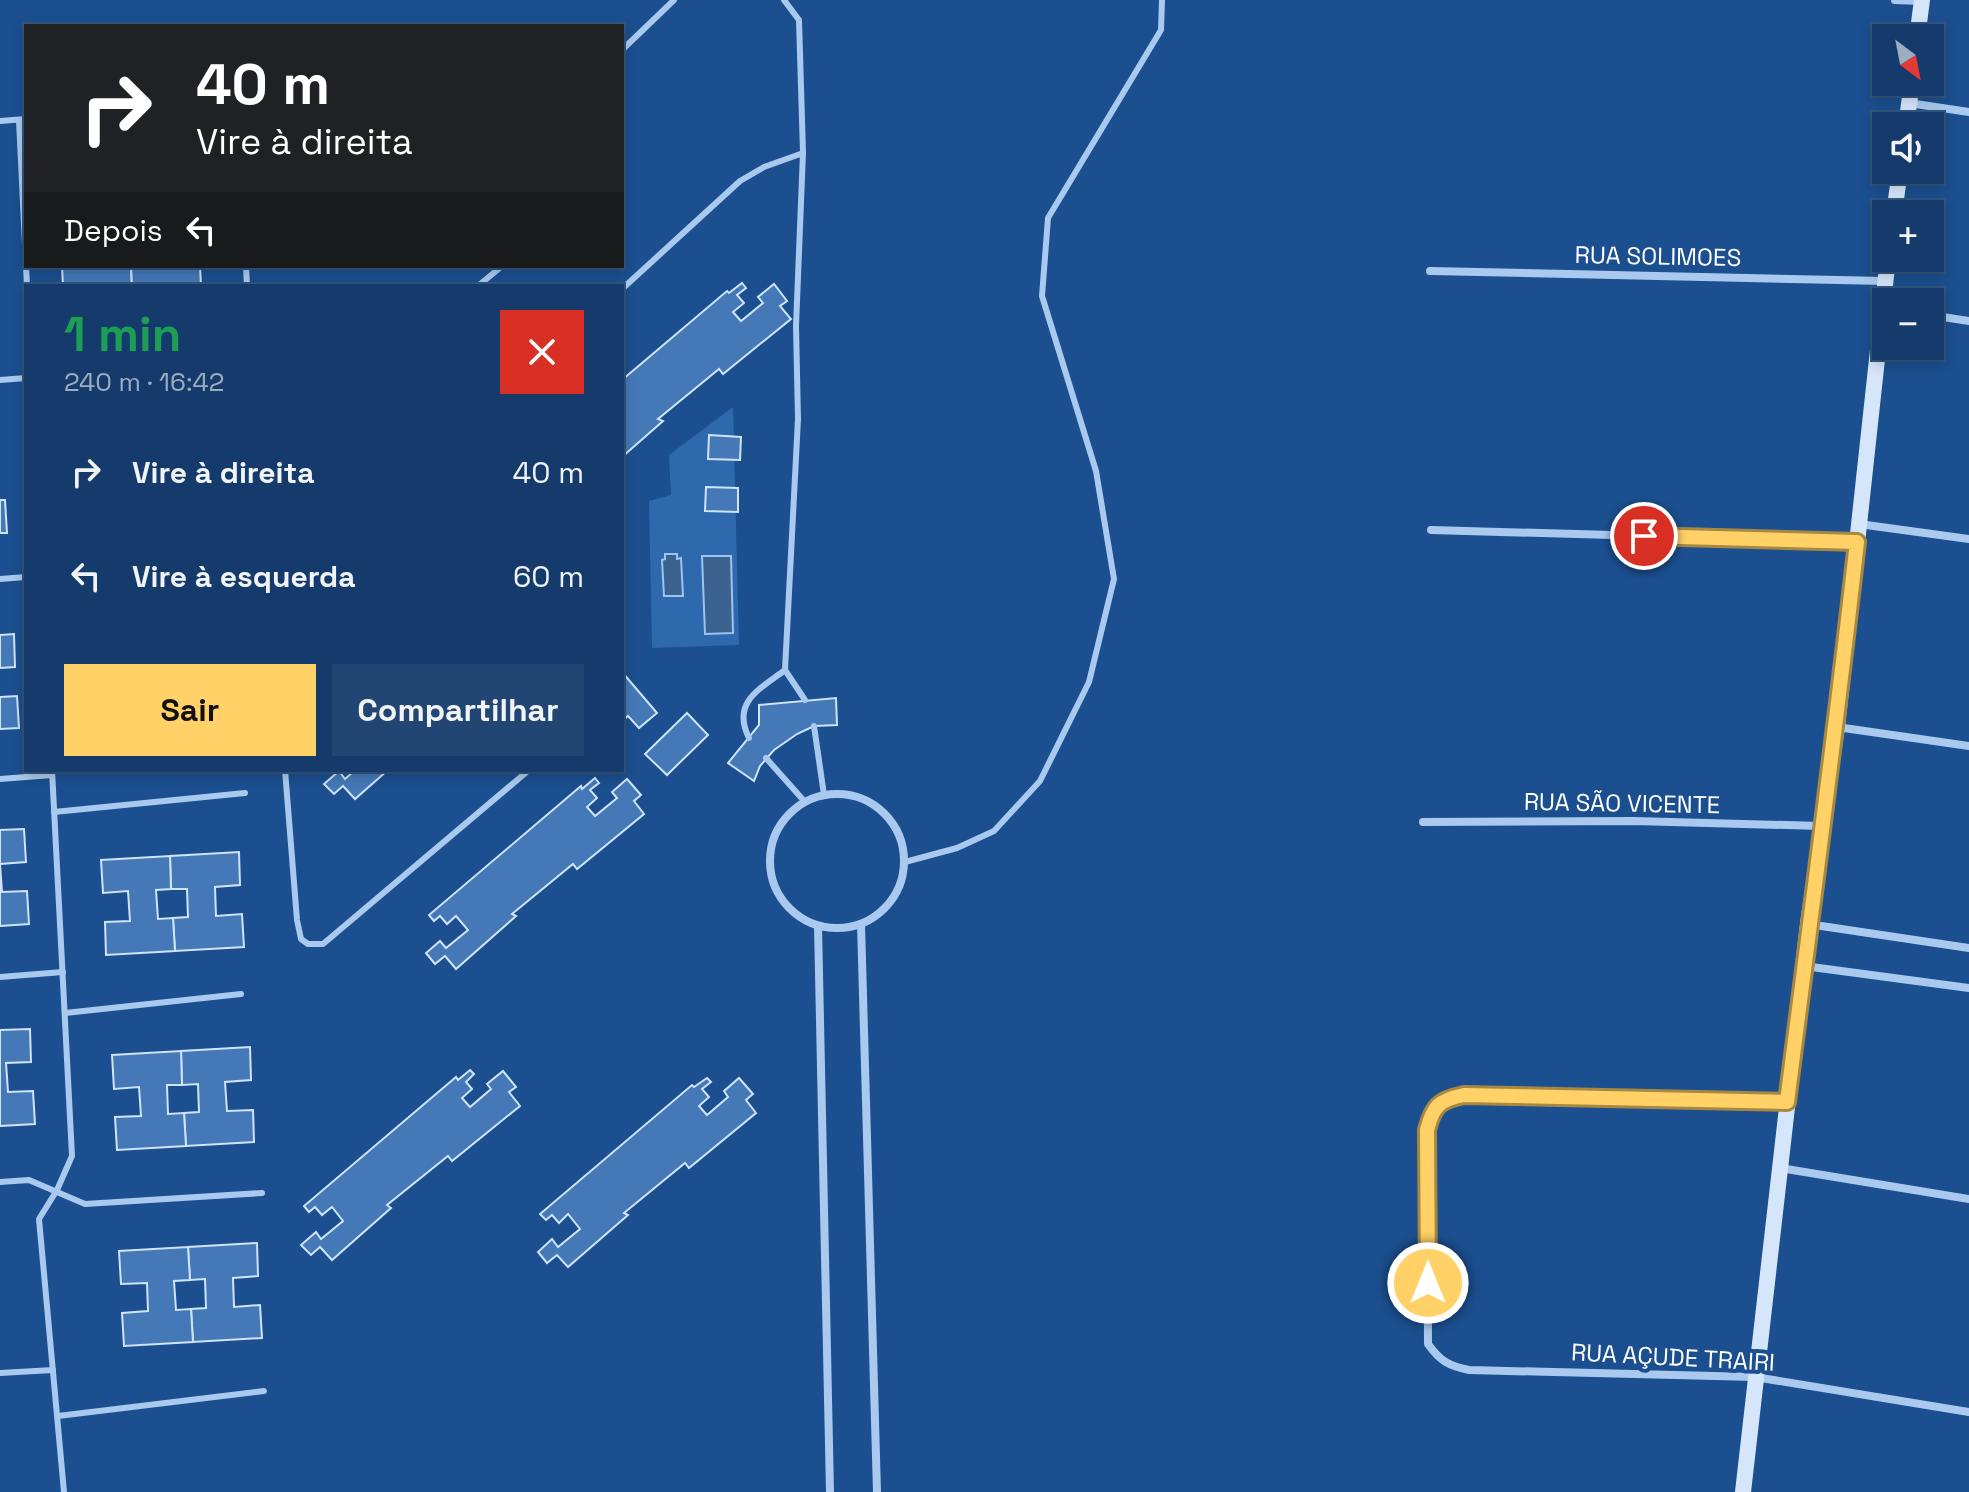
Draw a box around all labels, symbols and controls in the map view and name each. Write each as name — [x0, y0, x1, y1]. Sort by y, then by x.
north arrow — [1872, 24, 1944, 96]
map controls — [1872, 24, 1944, 360]
text: 40 m — [196, 49, 330, 120]
icon: right — [64, 56, 168, 160]
button: sound — [1872, 112, 1944, 184]
text: Vire à direita — [196, 119, 413, 165]
button: + — [1872, 200, 1944, 272]
icon: left — [179, 208, 223, 252]
text: Depois — [64, 211, 163, 250]
street label: RUA SOLIMOES — [1574, 239, 1742, 273]
button: − — [1872, 288, 1944, 360]
text: 1 min — [64, 304, 181, 365]
button: close — [500, 310, 584, 394]
text: 240 m · 16:42 — [64, 365, 224, 399]
icon: right — [64, 450, 108, 494]
text: Vire à direita — [132, 453, 315, 492]
text: 40 m — [513, 453, 584, 492]
pin — [1610, 502, 1678, 570]
icon: arrive — [1622, 514, 1666, 558]
icon: left — [64, 554, 108, 598]
text: Vire à esquerda — [132, 557, 356, 596]
text: 60 m — [513, 557, 584, 596]
button: Sair — [64, 664, 316, 756]
button: Compartilhar — [332, 664, 584, 756]
street label: RUA SÃO VICENTE — [1524, 786, 1720, 820]
position arrow — [1386, 1241, 1470, 1325]
street label: RUA AÇUDE TRAIRI — [1570, 1336, 1776, 1378]

